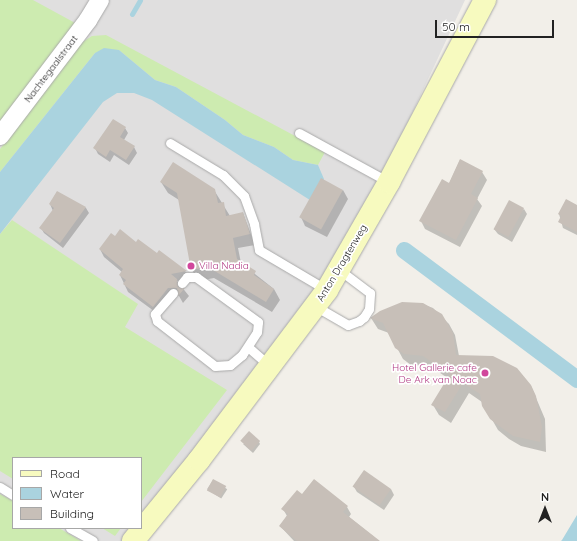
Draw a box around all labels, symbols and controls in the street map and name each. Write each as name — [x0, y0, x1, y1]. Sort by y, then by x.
scale bar — [437, 12, 556, 38]
text: 50 m — [442, 19, 470, 34]
street label: Nachtegaalstraat — [22, 33, 80, 105]
street label: Anton Dragtenweg — [314, 222, 370, 304]
place label: Villa Nadia — [199, 260, 249, 272]
marker: Villa Nadia — [186, 261, 196, 271]
place label: Hotel Gallerie cafe De Ark van Noac — [392, 361, 477, 384]
marker: Hotel Gallerie cafe De Ark van Noac — [480, 368, 490, 378]
legend — [12, 457, 142, 529]
text: Road — [50, 466, 80, 481]
text: Water — [50, 486, 84, 501]
north arrow — [525, 489, 565, 529]
text: N — [541, 490, 549, 504]
text: Building — [50, 506, 94, 521]

